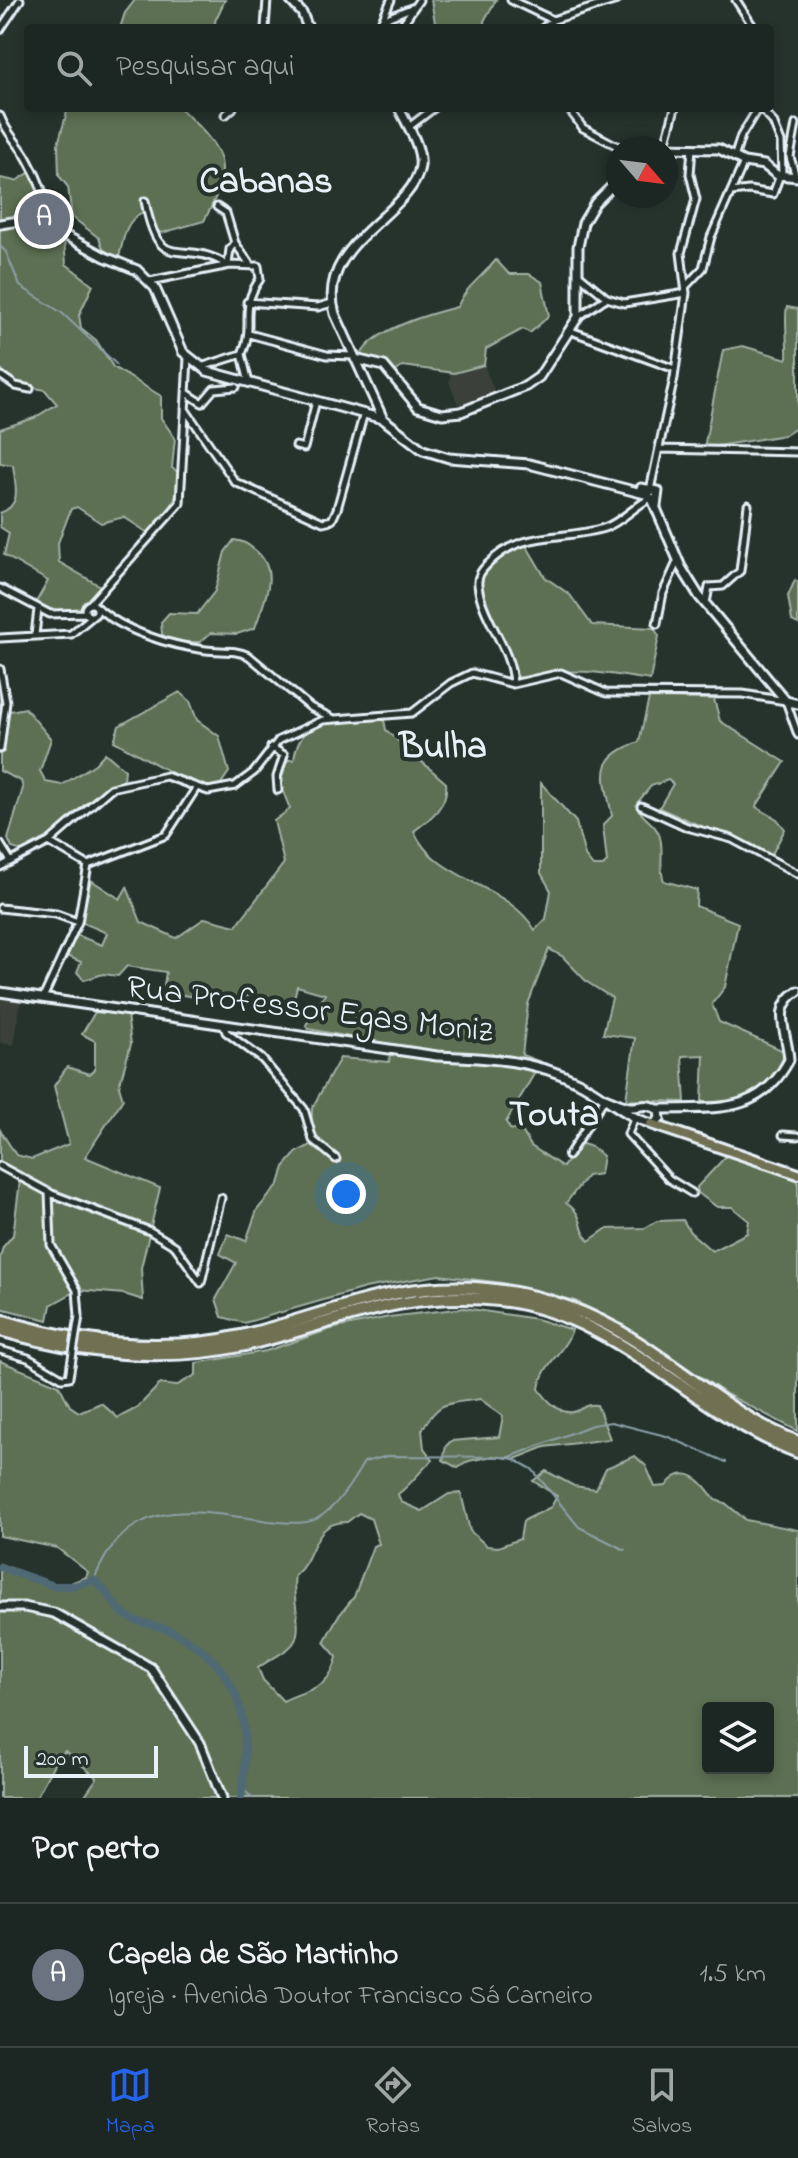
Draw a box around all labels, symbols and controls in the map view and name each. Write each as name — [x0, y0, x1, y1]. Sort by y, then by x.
search box — [24, 24, 774, 112]
icon: search — [52, 46, 96, 90]
text: Pesquisar aqui — [116, 46, 295, 90]
north arrow — [606, 136, 678, 208]
district label: Cabanas — [199, 157, 333, 210]
pin: A — [18, 189, 70, 249]
district label: Bulha — [397, 722, 487, 775]
street label: Rua Professor Egas Moniz — [123, 964, 496, 1058]
district label: Touta — [509, 1090, 599, 1143]
your location — [326, 1174, 366, 1214]
map controls — [702, 1702, 774, 1774]
button: layers — [702, 1702, 774, 1774]
scale bar — [24, 1742, 158, 1778]
text: 200 m — [36, 1744, 89, 1776]
text: Por perto — [32, 1825, 160, 1875]
text: Capela de São Martinho — [108, 1934, 398, 1978]
text: A — [50, 1956, 66, 1994]
text: 1.5 km — [699, 1956, 766, 1994]
text: Igreja · Avenida Doutor Francisco Sá Carneiro — [108, 1978, 593, 2016]
tab: Mapa — [106, 2063, 155, 2143]
tab: Rotas — [366, 2063, 420, 2143]
tab: Salvos — [631, 2063, 692, 2143]

